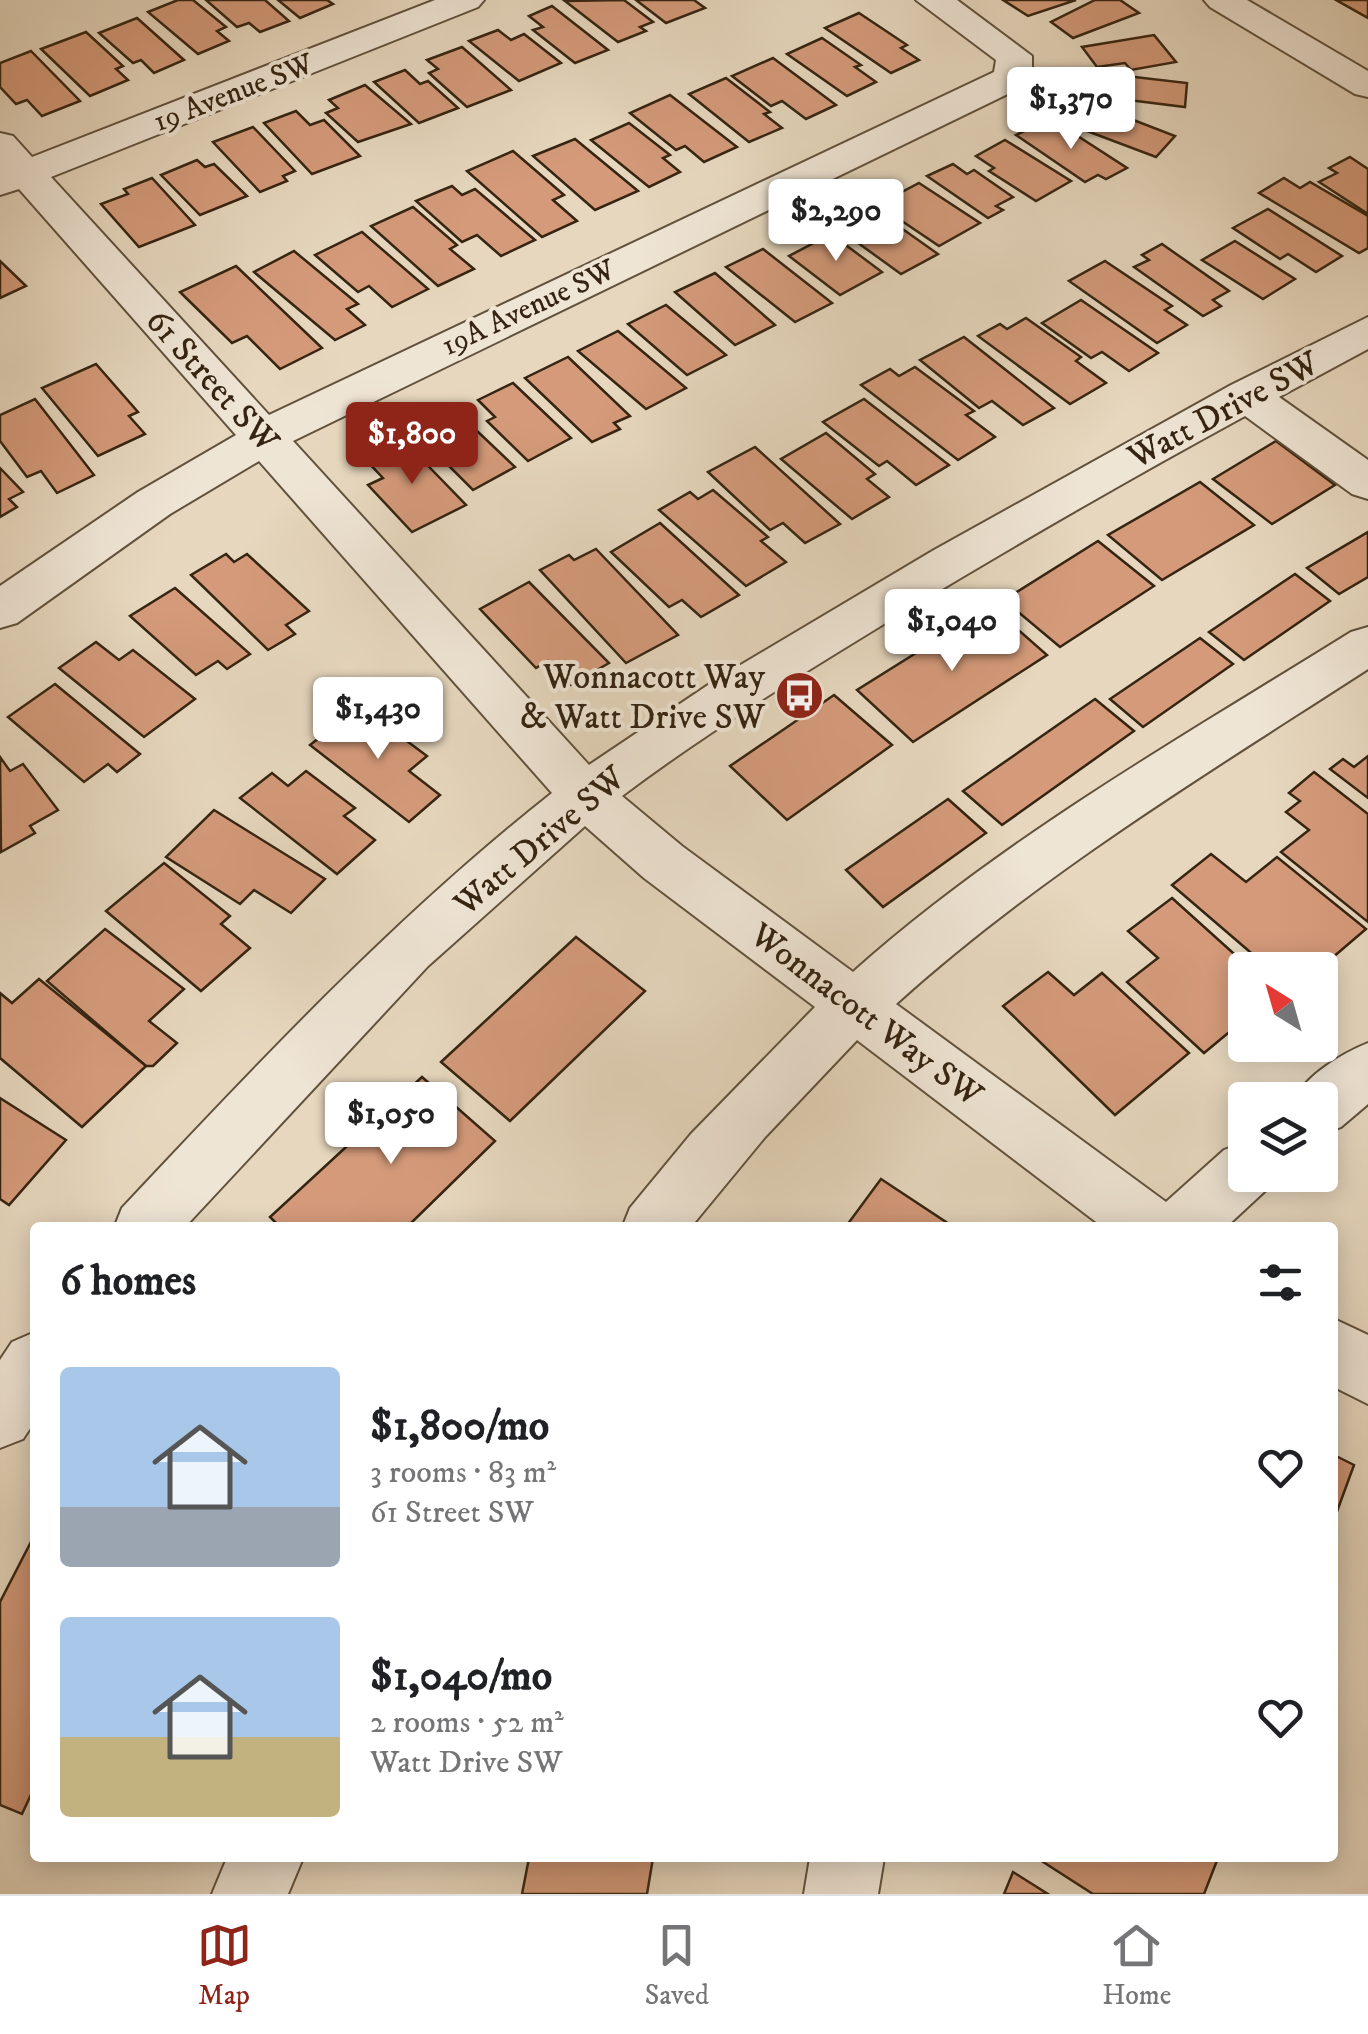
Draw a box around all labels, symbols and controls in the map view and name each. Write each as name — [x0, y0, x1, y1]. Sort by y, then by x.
street label: 19 Avenue SW — [148, 46, 319, 141]
pin: $1,370 — [990, 67, 1152, 152]
text: $1,370 — [1029, 79, 1113, 119]
pin: $2,290 — [755, 179, 917, 264]
text: $2,290 — [790, 191, 882, 231]
street label: 19A Avenue SW — [436, 252, 622, 365]
street label: 61 Street SW — [135, 300, 288, 463]
street label: Watt Drive SW — [1120, 341, 1328, 480]
pin: $1,800 — [331, 402, 493, 487]
text: $1,800 — [368, 414, 456, 454]
pin: $1,040 — [871, 589, 1033, 674]
text: $1,040 — [907, 601, 997, 641]
place label: Wonnacott Way & Watt Drive SW — [520, 656, 766, 740]
bus stop icon: Wonnacott Way & Watt Drive SW — [774, 670, 826, 722]
pin: $1,430 — [297, 677, 459, 762]
text: $1,430 — [335, 689, 421, 729]
street label: Watt Drive SW — [445, 756, 636, 927]
street label: Wonnacott Way SW — [740, 913, 992, 1118]
north arrow — [1228, 952, 1338, 1062]
map controls — [1228, 952, 1338, 1192]
pin: $1,050 — [310, 1082, 472, 1167]
button: layers — [1228, 1082, 1338, 1192]
text: $1,050 — [347, 1094, 435, 1134]
icon: filters — [1253, 1255, 1308, 1310]
text: 6 homes — [60, 1256, 196, 1308]
text: $1,800/mo — [370, 1401, 549, 1453]
icon: home — [140, 1407, 260, 1527]
icon: heart — [1253, 1440, 1308, 1495]
text: 3 rooms · 83 m² — [370, 1453, 556, 1493]
text: 61 Street SW — [370, 1493, 534, 1533]
text: $1,040/mo — [370, 1651, 552, 1703]
icon: home — [140, 1657, 260, 1777]
icon: heart — [1253, 1690, 1308, 1745]
text: 2 rooms · 52 m² — [370, 1703, 564, 1743]
text: Watt Drive SW — [370, 1743, 563, 1783]
tab: Map — [197, 1918, 252, 2013]
tab: Saved — [645, 1918, 709, 2013]
tab: Home — [1102, 1918, 1171, 2013]

